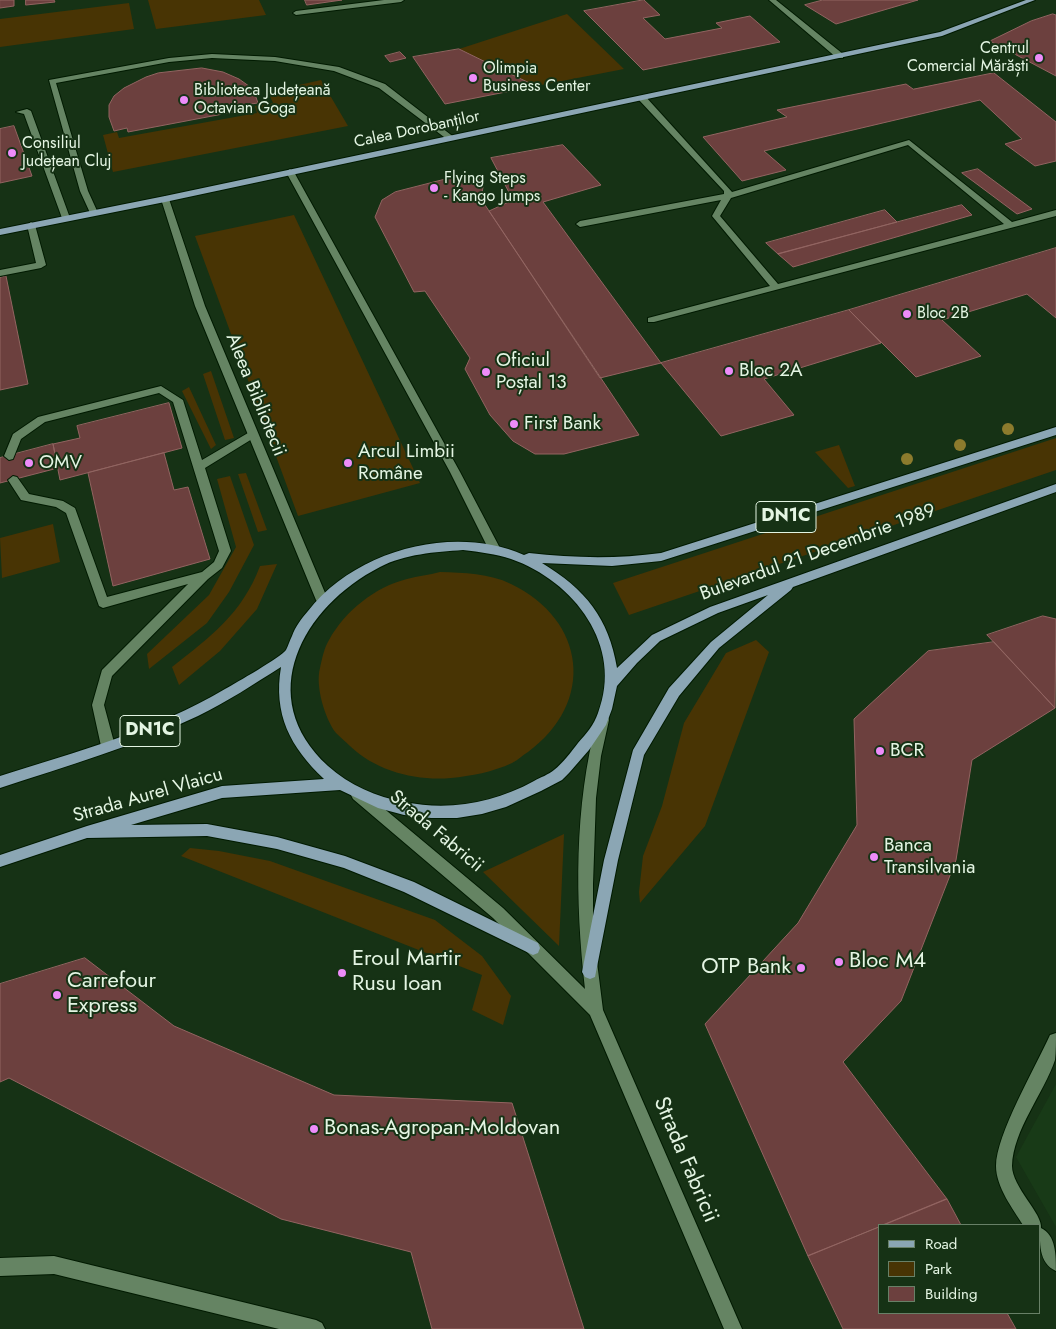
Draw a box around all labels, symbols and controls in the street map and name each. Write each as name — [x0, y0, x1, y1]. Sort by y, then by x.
place label: Centrul Comercial Mărăști — [907, 39, 1029, 77]
marker: Centrul Comercial Mărăști — [1033, 52, 1045, 64]
place label: Olimpia Business Center — [483, 59, 590, 97]
marker: Olimpia Business Center — [467, 72, 479, 84]
place label: Biblioteca Județeană Octavian Goga — [194, 81, 331, 119]
marker: Biblioteca Județeană Octavian Goga — [178, 94, 190, 106]
street label: Calea Dorobanților — [353, 107, 481, 153]
place label: Consiliul Județean Cluj — [22, 134, 112, 172]
marker: Consiliul Județean Cluj — [6, 147, 18, 159]
place label: Flying Steps - Kango Jumps — [444, 169, 540, 207]
marker: Flying Steps - Kango Jumps — [428, 182, 440, 194]
place label: Bloc 2B — [917, 304, 969, 324]
marker: Bloc 2B — [901, 308, 913, 320]
street label: Aleea Bibliotecii — [220, 330, 290, 460]
place label: Oficiul Poștal 13 — [496, 350, 567, 394]
place label: Bloc 2A — [739, 360, 802, 382]
marker: Bloc 2A — [723, 365, 735, 377]
marker: Oficiul Poștal 13 — [480, 366, 492, 378]
place label: First Bank — [524, 413, 601, 435]
marker: First Bank — [508, 418, 520, 430]
place label: Arcul Limbii Române — [358, 441, 455, 485]
place label: OMV — [39, 452, 82, 474]
marker: OMV — [23, 457, 35, 469]
marker: Arcul Limbii Române — [342, 457, 354, 469]
street label: Bulevardul 21 Decembrie 1989 — [697, 500, 939, 606]
road number: DN1C — [756, 502, 816, 532]
road number: DN1C — [120, 716, 180, 746]
place label: BCR — [890, 740, 924, 762]
marker: BCR — [874, 745, 886, 757]
street label: Strada Aurel Vlaicu — [71, 764, 225, 828]
street label: Strada Fabricii — [384, 786, 488, 878]
place label: Banca Transilvania — [884, 835, 975, 879]
marker: Banca Transilvania — [868, 851, 880, 863]
place label: Eroul Martir Rusu Ioan — [352, 947, 461, 998]
place label: Bloc M4 — [849, 949, 926, 975]
place label: OTP Bank — [701, 955, 791, 981]
marker: Bloc M4 — [833, 956, 845, 968]
marker: OTP Bank — [795, 962, 807, 974]
marker: Eroul Martir Rusu Ioan — [336, 967, 348, 979]
place label: Carrefour Express — [67, 969, 156, 1020]
marker: Carrefour Express — [51, 989, 63, 1001]
street label: Strada Fabricii — [647, 1093, 723, 1227]
place label: Bonas-Agropan-Moldovan — [324, 1116, 560, 1142]
marker: Bonas-Agropan-Moldovan — [308, 1123, 320, 1135]
legend — [878, 1224, 1041, 1314]
text: Road — [925, 1233, 957, 1255]
text: Park — [925, 1258, 952, 1280]
text: Building — [925, 1283, 977, 1305]

